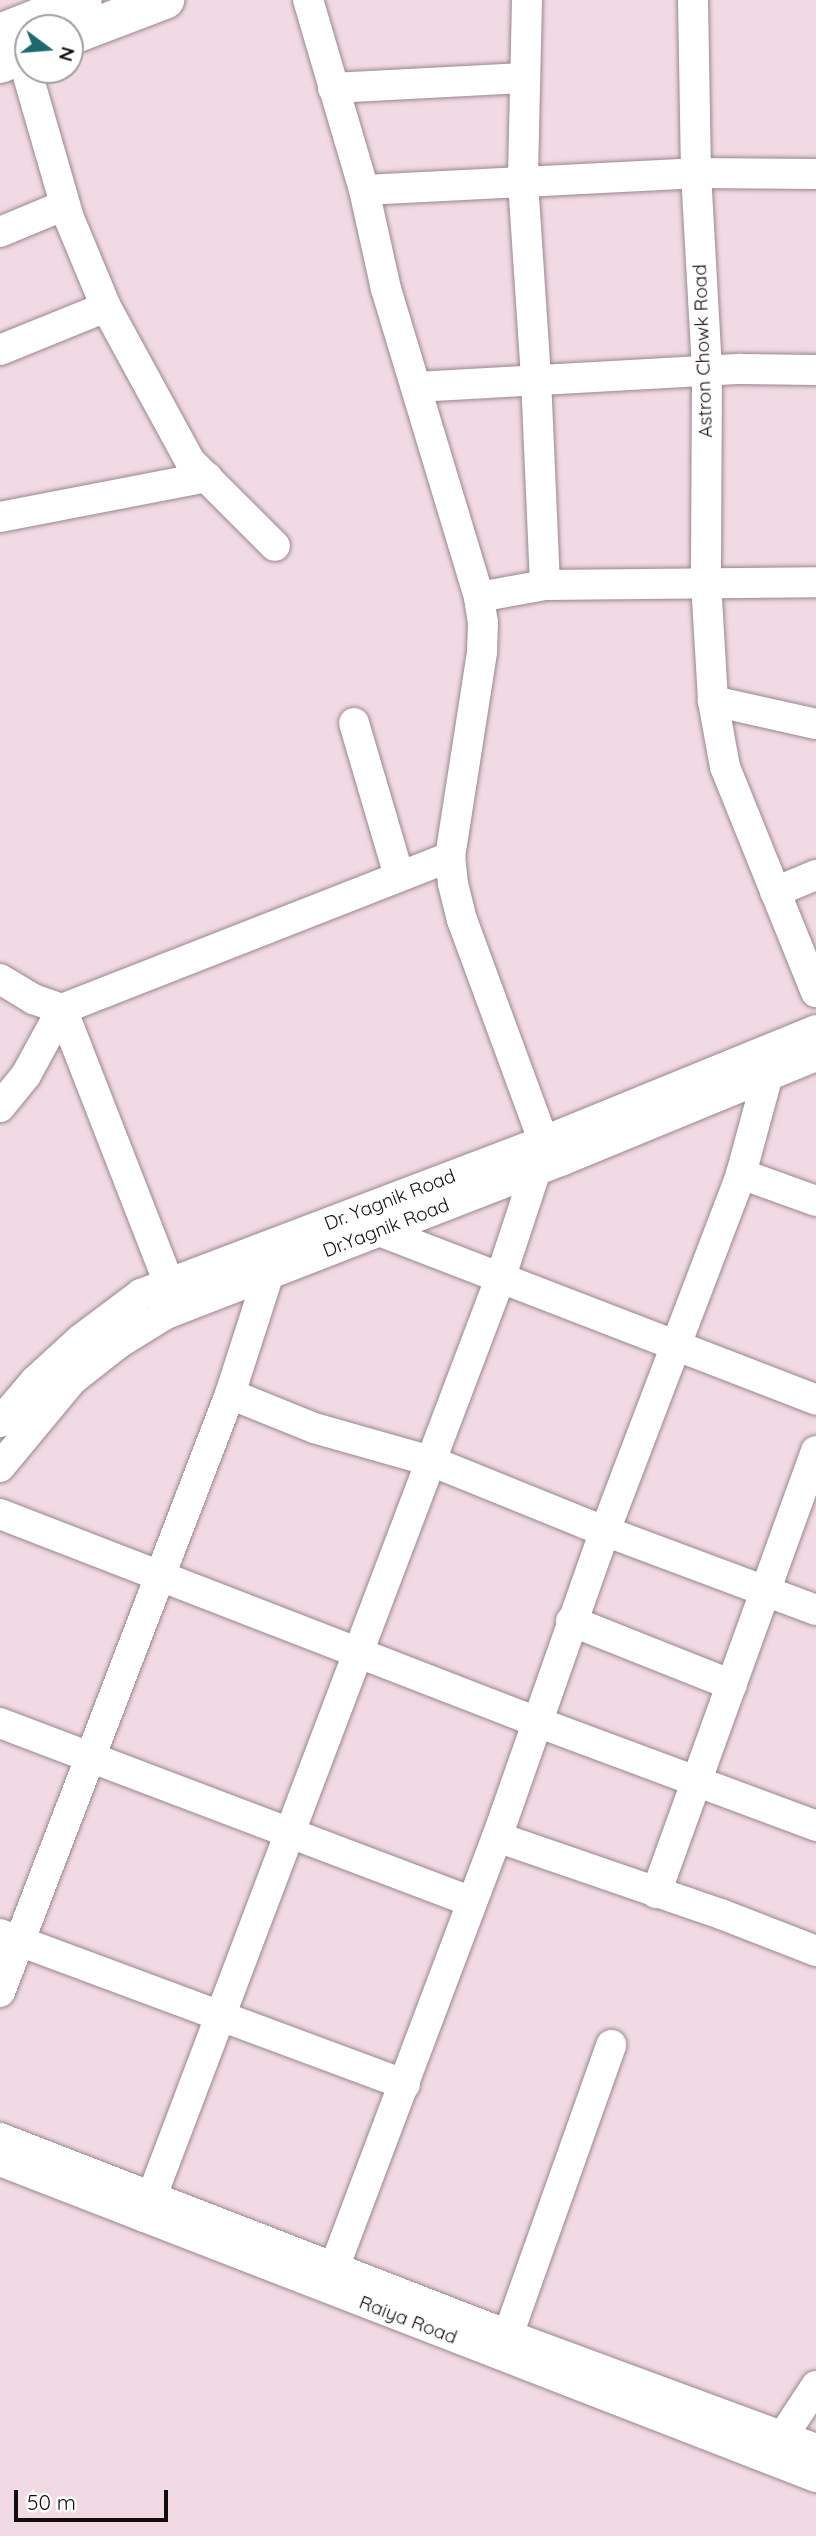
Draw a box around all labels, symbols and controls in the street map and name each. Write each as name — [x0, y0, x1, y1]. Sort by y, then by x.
north arrow — [14, 14, 84, 84]
text: N — [54, 44, 81, 64]
street label: Astron Chowk Road — [689, 264, 717, 438]
street label: Dr. Yagnik Road — [321, 1165, 459, 1235]
street label: Dr.Yagnik Road — [320, 1193, 452, 1263]
street label: Raiya Road — [356, 2291, 460, 2349]
scale bar — [18, 2476, 172, 2520]
text: 50 m — [27, 2489, 76, 2515]

